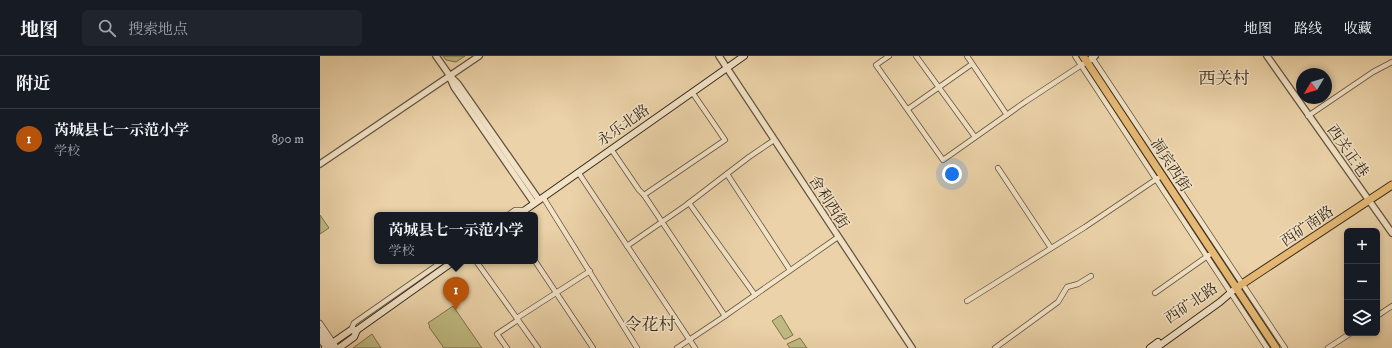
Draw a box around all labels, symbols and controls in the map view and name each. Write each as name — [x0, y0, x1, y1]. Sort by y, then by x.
search box — [82, 10, 362, 46]
icon: search — [96, 17, 118, 39]
text: 地图 — [20, 19, 58, 42]
text: 搜索地点 — [128, 20, 188, 39]
text: 地图 — [1244, 20, 1272, 38]
text: 路线 — [1294, 20, 1322, 38]
text: 收藏 — [1344, 20, 1372, 38]
district label: 西关村 — [1199, 68, 1250, 90]
north arrow — [1296, 68, 1332, 104]
text: 附近 — [16, 73, 50, 95]
street label: 永乐北路 — [593, 100, 653, 150]
text: 芮城县七一示范小学 — [54, 121, 189, 140]
street label: 西关正巷 — [1323, 121, 1373, 181]
text: 1 — [27, 131, 31, 147]
text: 890 m — [271, 131, 304, 147]
street label: 洞宾西街 — [1146, 135, 1195, 196]
text: 学校 — [54, 143, 80, 159]
your location — [942, 164, 962, 184]
street label: 舍利西街 — [804, 172, 853, 233]
street label: 西矿南路 — [1277, 202, 1337, 251]
popup — [374, 212, 538, 264]
text: 芮城县七一示范小学 — [388, 221, 524, 240]
map controls — [1344, 228, 1380, 336]
button: + — [1344, 228, 1380, 264]
text: 学校 — [388, 243, 415, 259]
button: − — [1344, 264, 1380, 300]
pin: 1 — [443, 277, 469, 310]
street label: 西矿北路 — [1161, 279, 1221, 328]
button: layers — [1344, 300, 1380, 336]
district label: 令花村 — [625, 314, 676, 336]

